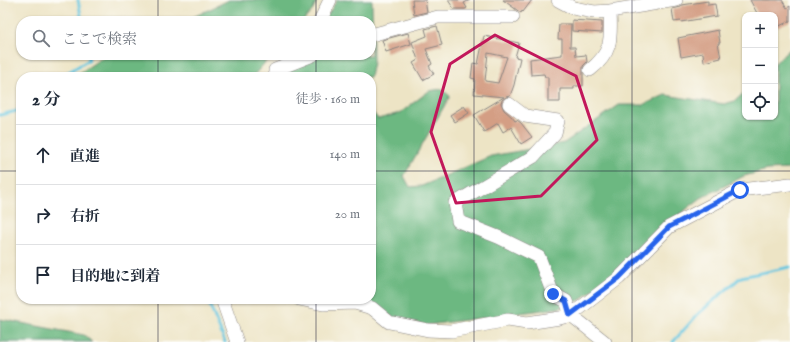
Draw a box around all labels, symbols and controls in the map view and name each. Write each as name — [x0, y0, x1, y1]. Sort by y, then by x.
map controls — [742, 12, 778, 120]
button: + — [742, 12, 778, 48]
search box — [16, 16, 376, 60]
icon: search — [30, 27, 52, 49]
text: ここで検索 — [62, 30, 137, 49]
button: − — [742, 48, 778, 84]
button: locate — [742, 84, 778, 120]
text: 2 分 — [32, 90, 61, 111]
text: 徒歩 · 160 m — [296, 91, 360, 108]
icon: ahead — [32, 144, 54, 166]
text: 140 m — [330, 146, 360, 163]
text: 直進 — [70, 147, 100, 166]
route start — [731, 181, 749, 199]
icon: right — [32, 204, 54, 226]
text: 20 m — [335, 206, 360, 223]
text: 右折 — [70, 207, 100, 226]
icon: arrive — [32, 264, 54, 286]
text: 目的地に到着 — [70, 267, 160, 286]
route end — [544, 285, 562, 303]

